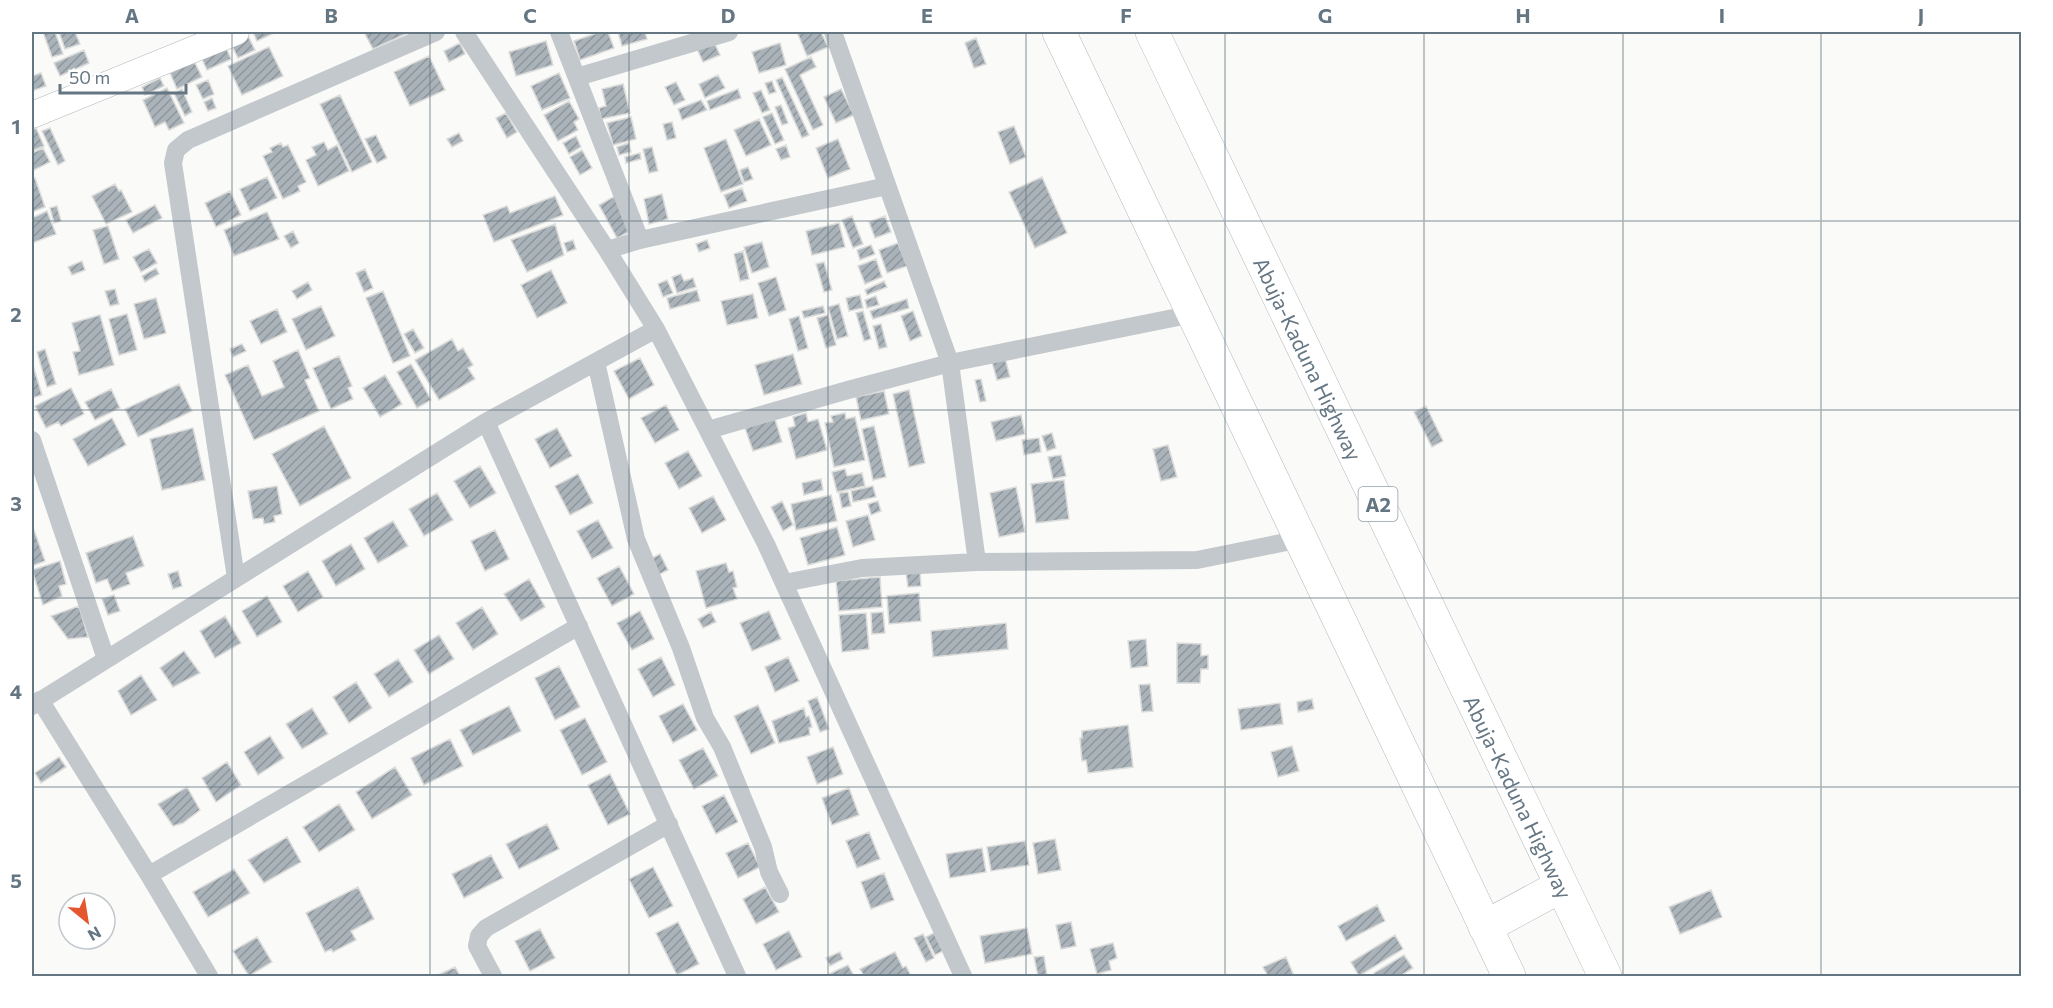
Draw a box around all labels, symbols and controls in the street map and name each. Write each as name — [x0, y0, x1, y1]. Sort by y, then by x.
text: A — [125, 3, 139, 27]
text: B — [324, 3, 338, 27]
text: C — [523, 3, 537, 27]
text: D — [721, 3, 735, 27]
text: E — [921, 3, 933, 27]
text: F — [1120, 3, 1132, 27]
text: G — [1318, 3, 1332, 27]
text: H — [1516, 3, 1531, 27]
text: I — [1719, 3, 1725, 27]
text: J — [1918, 3, 1924, 27]
scale bar — [60, 57, 186, 95]
text: 50 m — [69, 66, 110, 88]
text: 1 — [11, 114, 21, 138]
street label: Abuja-Kaduna Highway — [1249, 253, 1368, 464]
text: 2 — [10, 302, 22, 326]
road number: A2 — [1358, 487, 1398, 521]
text: 3 — [10, 491, 22, 515]
text: 4 — [10, 679, 22, 703]
street label: Abuja-Kaduna Highway — [1459, 691, 1578, 902]
text: 5 — [10, 868, 22, 892]
north arrow — [57, 891, 117, 951]
text: N — [85, 923, 105, 946]

